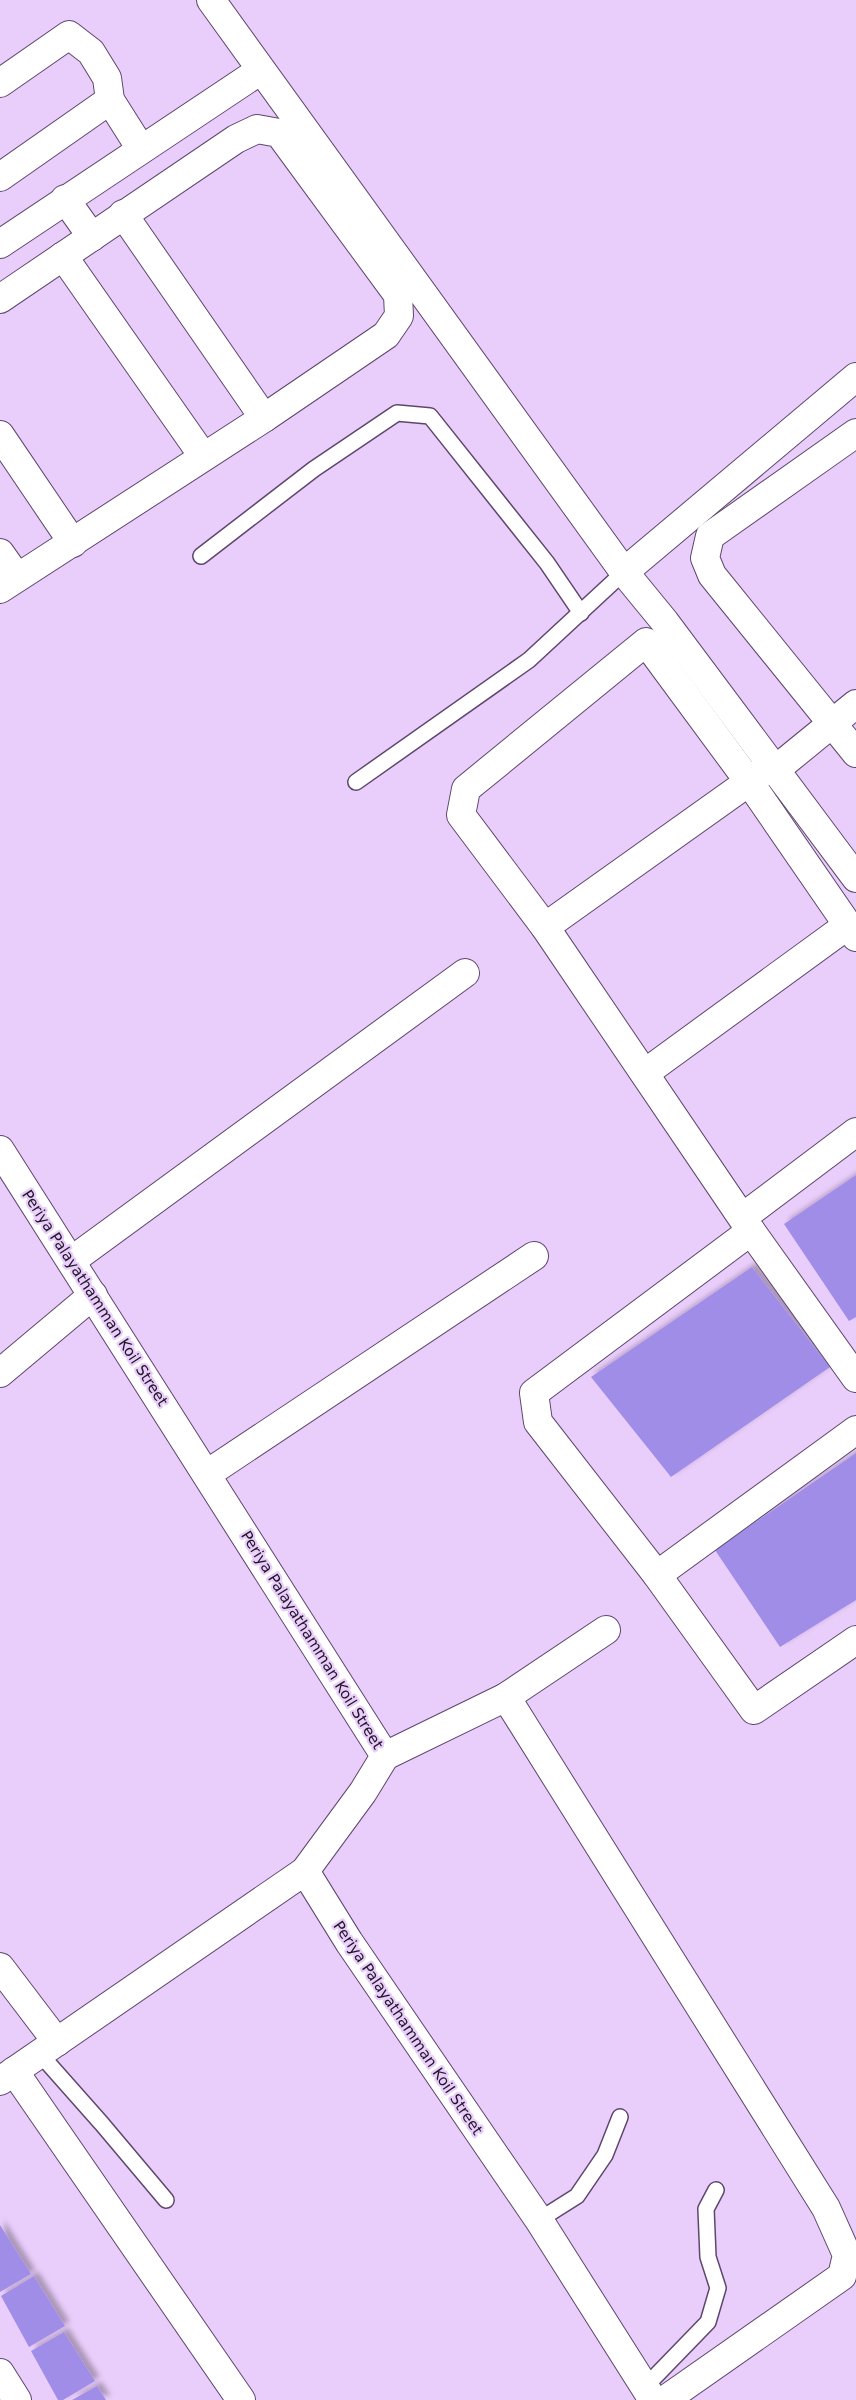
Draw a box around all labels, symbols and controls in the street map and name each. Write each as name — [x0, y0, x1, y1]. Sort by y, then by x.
street label: Periya Palayathamman Koil Street — [18, 1187, 172, 1410]
street label: Periya Palayathamman Koil Street — [237, 1527, 387, 1753]
street label: Periya Palayathamman Koil Street — [329, 1918, 487, 2138]

